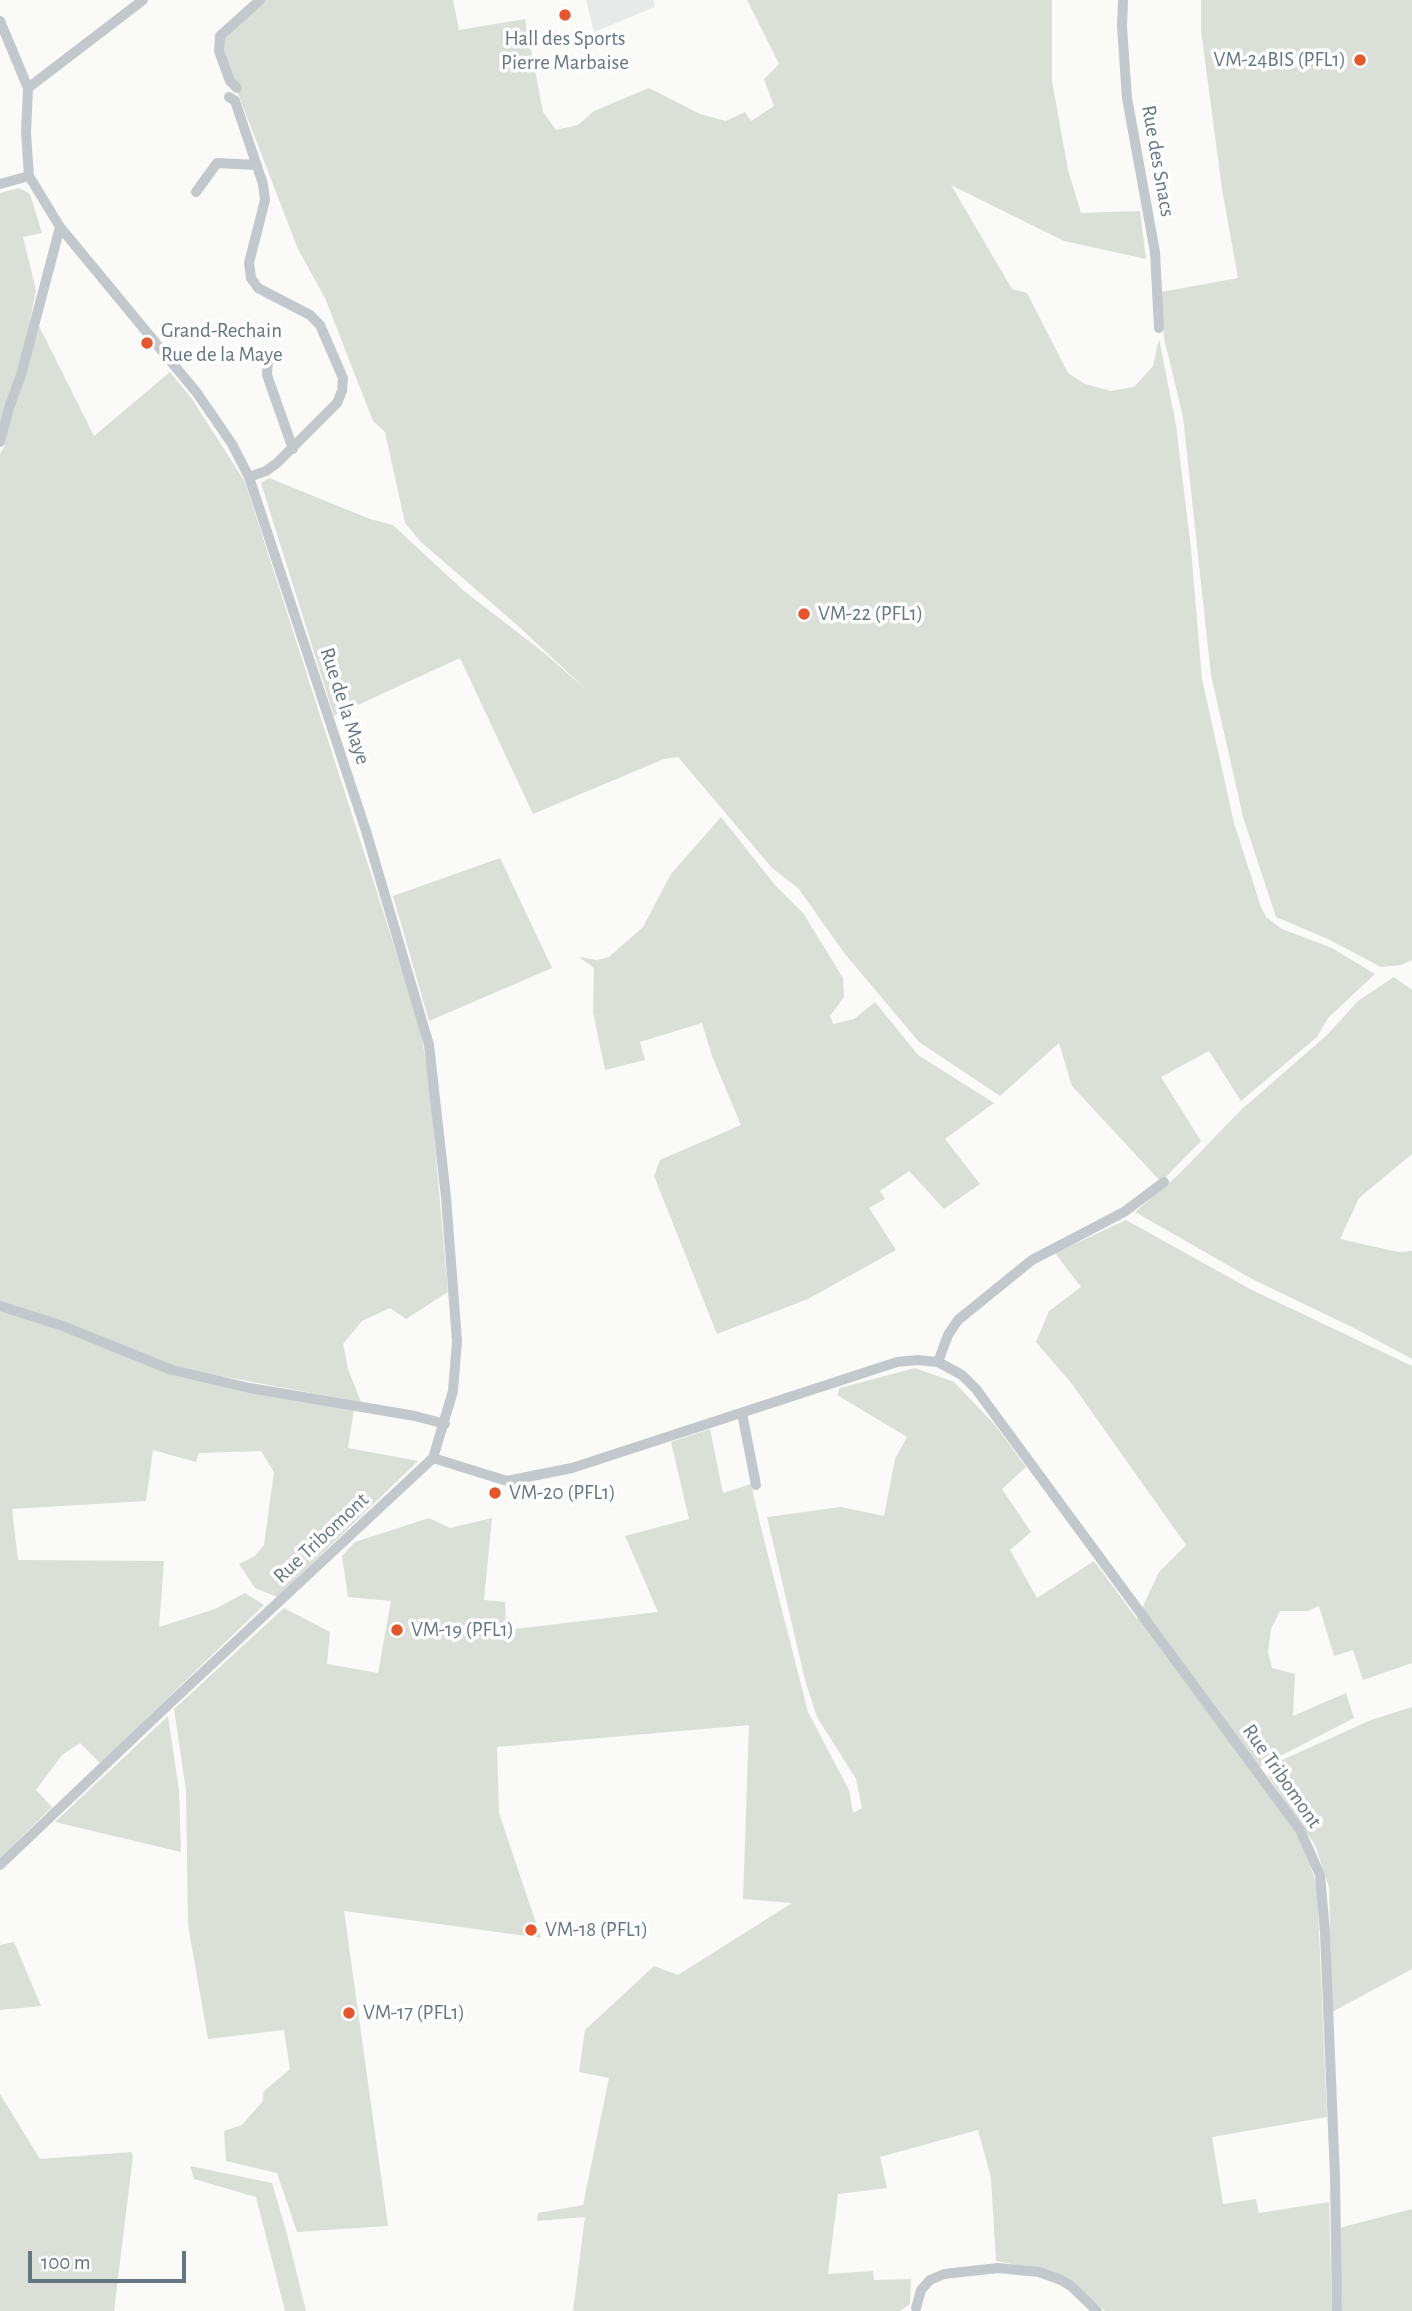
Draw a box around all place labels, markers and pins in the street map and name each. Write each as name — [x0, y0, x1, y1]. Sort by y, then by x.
marker: Hall des Sports Pierre Marbaise — [557, 7, 573, 23]
place label: Hall des Sports Pierre Marbaise — [501, 26, 629, 76]
place label: VM-24BIS (PFL1) — [1214, 47, 1346, 73]
marker: VM-24BIS (PFL1) — [1352, 52, 1368, 68]
place label: Grand-Rechain Rue de la Maye — [161, 318, 283, 368]
marker: Grand-Rechain Rue de la Maye — [139, 335, 155, 351]
place label: VM-22 (PFL1) — [818, 601, 923, 627]
marker: VM-22 (PFL1) — [796, 606, 812, 622]
place label: VM-20 (PFL1) — [509, 1480, 616, 1506]
marker: VM-20 (PFL1) — [487, 1485, 503, 1501]
place label: VM-19 (PFL1) — [411, 1617, 514, 1643]
marker: VM-19 (PFL1) — [389, 1622, 405, 1638]
place label: VM-18 (PFL1) — [545, 1917, 648, 1943]
marker: VM-18 (PFL1) — [523, 1922, 539, 1938]
place label: VM-17 (PFL1) — [363, 2000, 465, 2026]
marker: VM-17 (PFL1) — [341, 2005, 357, 2021]

